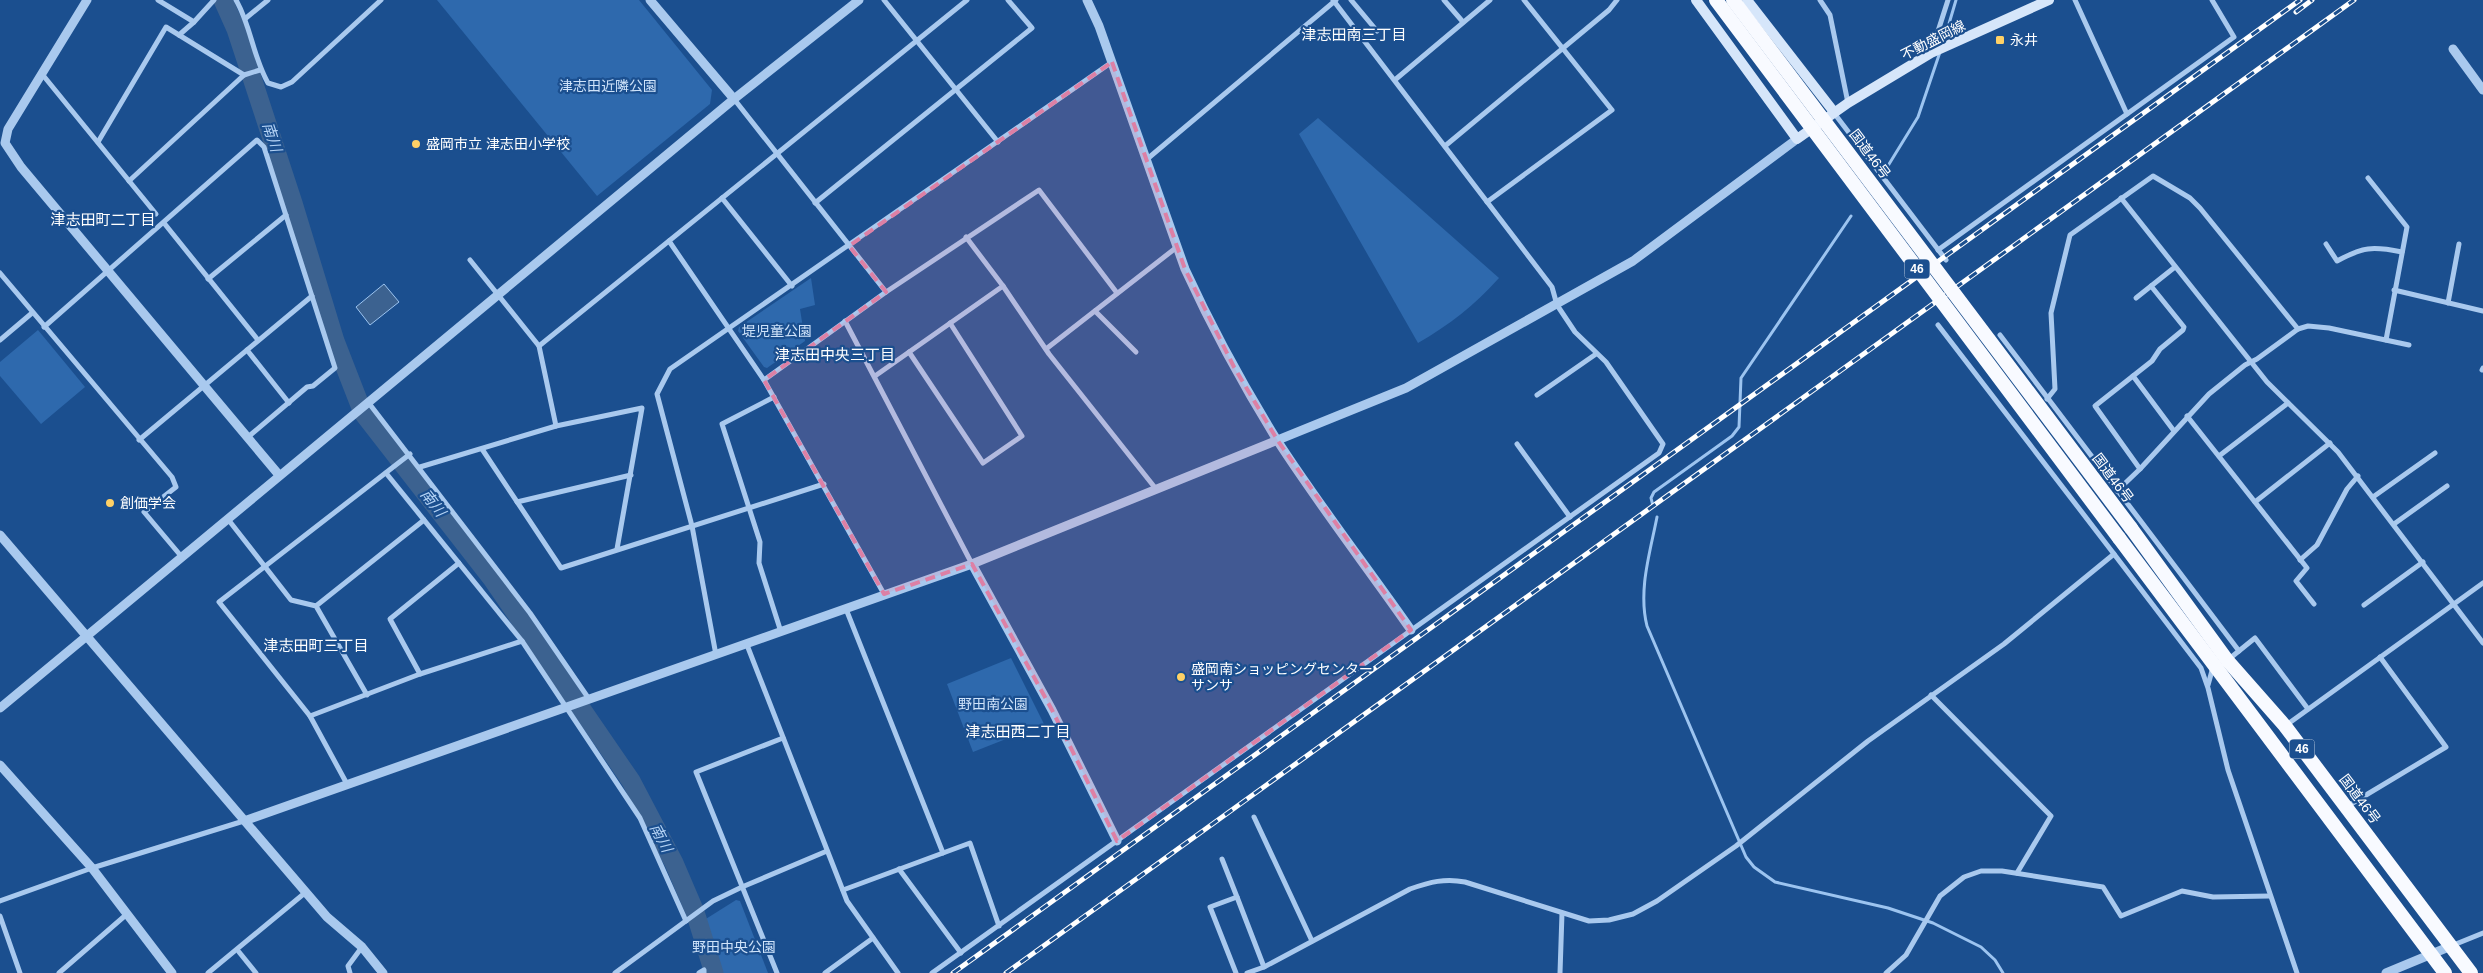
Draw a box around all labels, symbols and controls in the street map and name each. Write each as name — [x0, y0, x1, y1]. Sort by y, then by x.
street label: 不動盛岡線 — [1898, 17, 1968, 63]
district label: 津志田南三丁目 — [1301, 26, 1407, 43]
place label: 永井 — [2010, 32, 2038, 48]
marker: 永井 — [1994, 34, 2006, 46]
park label: 津志田近隣公園 — [559, 78, 657, 94]
water label: 南川 — [260, 120, 286, 156]
street label: 国道46号 — [1846, 126, 1894, 182]
place label: 盛岡市立 津志田小学校 — [426, 136, 570, 152]
marker: 盛岡市立 津志田小学校 — [410, 138, 422, 150]
district label: 津志田町二丁目 — [50, 211, 156, 228]
road number: 46 — [1904, 260, 1930, 278]
park label: 堤児童公園 — [742, 323, 812, 339]
district label: 津志田中央三丁目 — [775, 346, 895, 363]
street label: 国道46号 — [2089, 450, 2137, 506]
water label: 南川 — [417, 486, 451, 521]
place label: 創価学会 — [120, 495, 176, 511]
marker: 創価学会 — [104, 497, 116, 509]
district label: 津志田町三丁目 — [263, 637, 369, 654]
place label: 盛岡南ショッピングセンター サンサ — [1191, 661, 1373, 693]
marker: 盛岡南ショッピングセンター サンサ — [1175, 671, 1187, 683]
park label: 野田南公園 — [958, 696, 1028, 712]
district label: 津志田西二丁目 — [965, 723, 1071, 740]
road number: 46 — [2290, 740, 2314, 759]
street label: 国道46号 — [2336, 771, 2384, 827]
water label: 南川 — [647, 821, 677, 857]
park label: 野田中央公園 — [692, 939, 776, 955]

